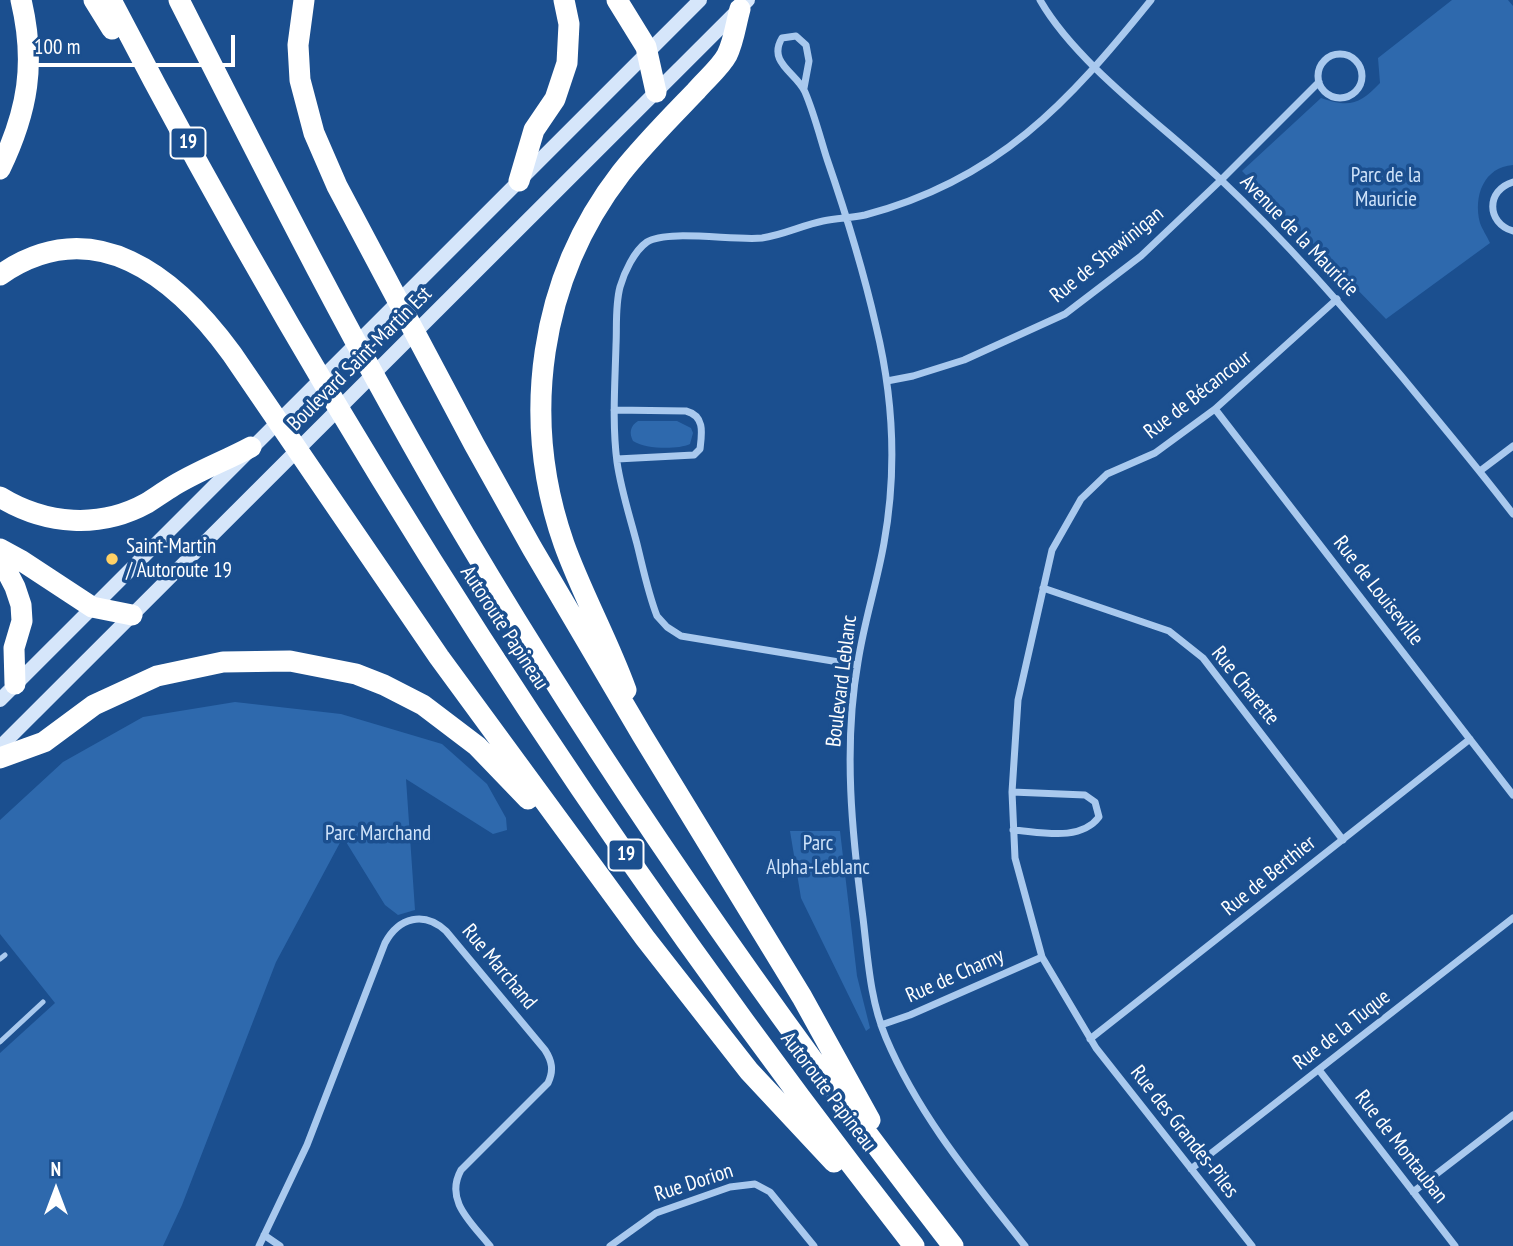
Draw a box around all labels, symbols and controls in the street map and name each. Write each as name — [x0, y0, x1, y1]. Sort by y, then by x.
scale bar — [24, 21, 238, 65]
text: 100 m — [34, 33, 80, 60]
road number: 19 — [170, 127, 206, 158]
park label: Parc de la Mauricie — [1351, 163, 1421, 213]
street label: Avenue de la Mauricie — [1235, 170, 1363, 302]
street label: Rue de Shawinigan — [1045, 202, 1169, 308]
street label: Boulevard Saint-Martin Est — [283, 282, 437, 436]
street label: Rue de Bécancour — [1139, 345, 1257, 445]
street label: Rue de Louiseville — [1328, 531, 1428, 651]
place label: Saint-Martin / Autoroute 19 — [126, 534, 232, 584]
marker: Saint-Martin / Autoroute 19 — [104, 551, 120, 567]
street label: Autoroute Papineau — [455, 561, 553, 695]
street label: Boulevard Leblanc — [821, 614, 863, 748]
street label: Rue Charette — [1206, 642, 1284, 730]
park label: Parc Marchand — [325, 821, 431, 847]
park label: Parc Alpha-Leblanc — [766, 831, 870, 881]
street label: Rue de Berthier — [1217, 831, 1321, 921]
road number: 19 — [608, 840, 644, 870]
street label: Rue Marchand — [456, 919, 542, 1015]
street label: Rue de Charny — [902, 943, 1008, 1009]
street label: Rue de la Tuque — [1289, 984, 1395, 1076]
street label: Autoroute Papineau — [775, 1027, 881, 1157]
street label: Rue des Grandes-Piles — [1125, 1061, 1243, 1203]
street label: Rue de Montauban — [1349, 1086, 1453, 1208]
north arrow — [21, 1155, 91, 1225]
text: N — [51, 1157, 61, 1181]
street label: Rue Dorion — [652, 1158, 736, 1208]

